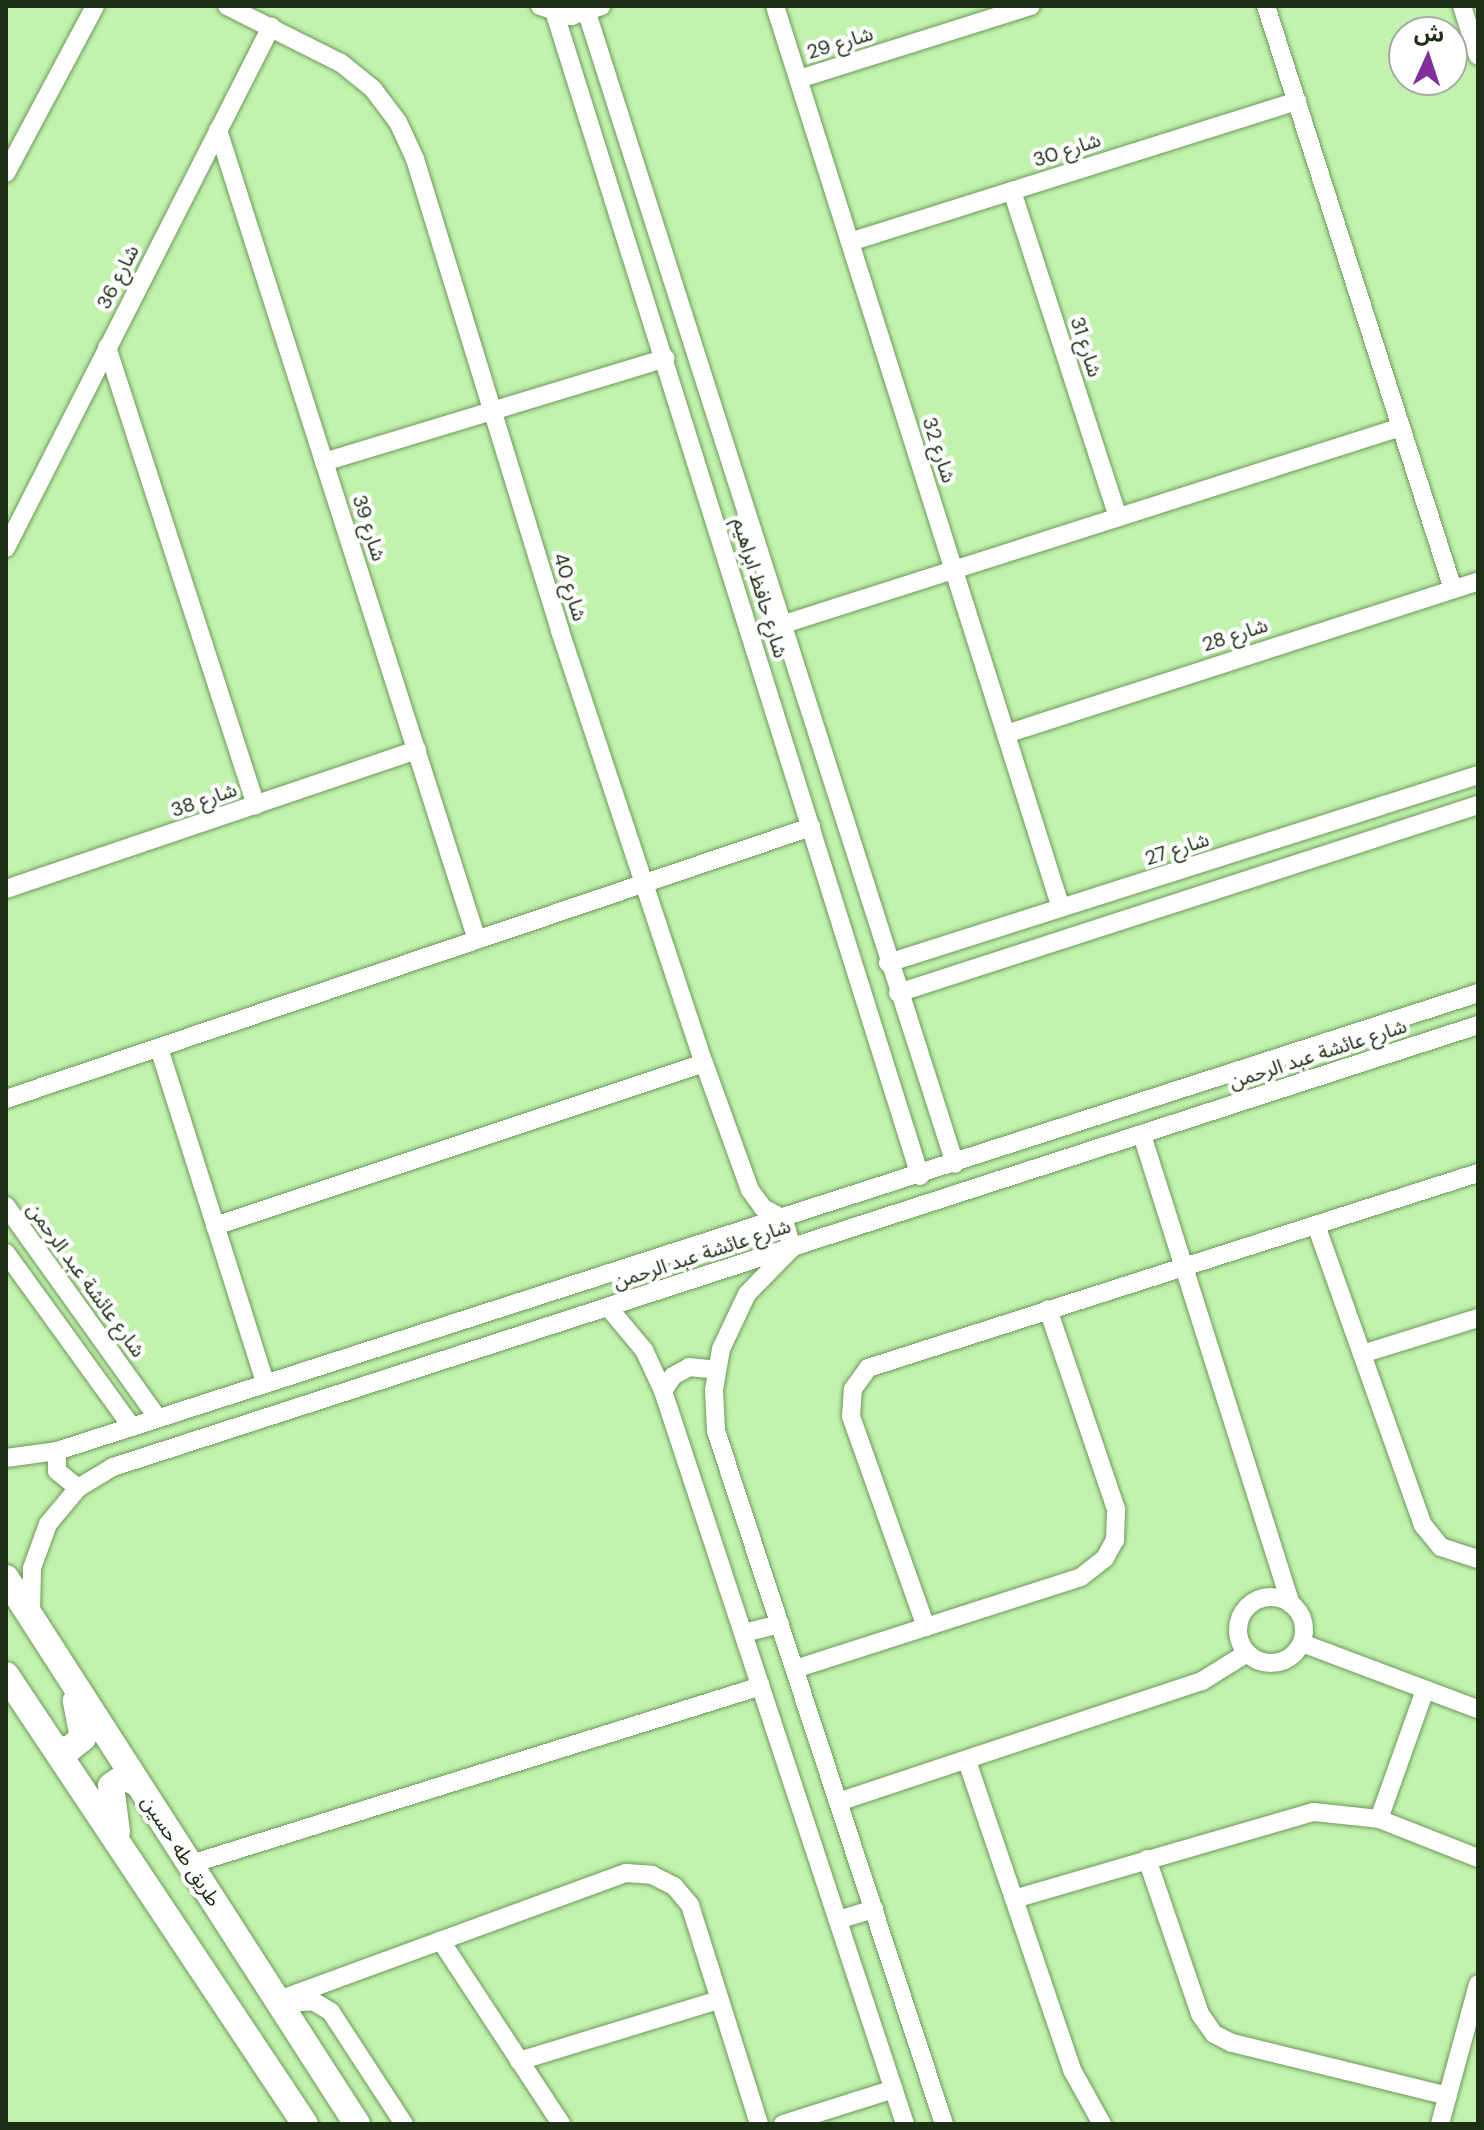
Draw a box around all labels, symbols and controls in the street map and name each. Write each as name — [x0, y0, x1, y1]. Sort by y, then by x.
north arrow — [1388, 16, 1468, 96]
text: ش — [1413, 18, 1445, 49]
street label: شارع 29 — [804, 22, 876, 64]
street label: شارع 30 — [1030, 128, 1104, 172]
street label: شارع 36 — [92, 241, 144, 313]
street label: شارع 31 — [1065, 314, 1107, 380]
street label: شارع 32 — [917, 414, 961, 486]
street label: شارع 39 — [347, 492, 391, 564]
street label: شارع حافظ ابراهيم — [727, 515, 793, 661]
street label: شارع 40 — [548, 550, 592, 624]
street label: شارع 28 — [1199, 613, 1271, 657]
street label: شارع 38 — [168, 778, 240, 822]
street label: شارع 27 — [1142, 827, 1212, 871]
street label: شارع عائشة عبد الرحمن — [1226, 1014, 1410, 1094]
street label: شارع عائشة عبد الرحمن — [22, 1198, 150, 1362]
street label: شارع عائشة عبد الرحمن — [610, 1214, 794, 1294]
street label: طريق طه حسين — [136, 1791, 226, 1911]

